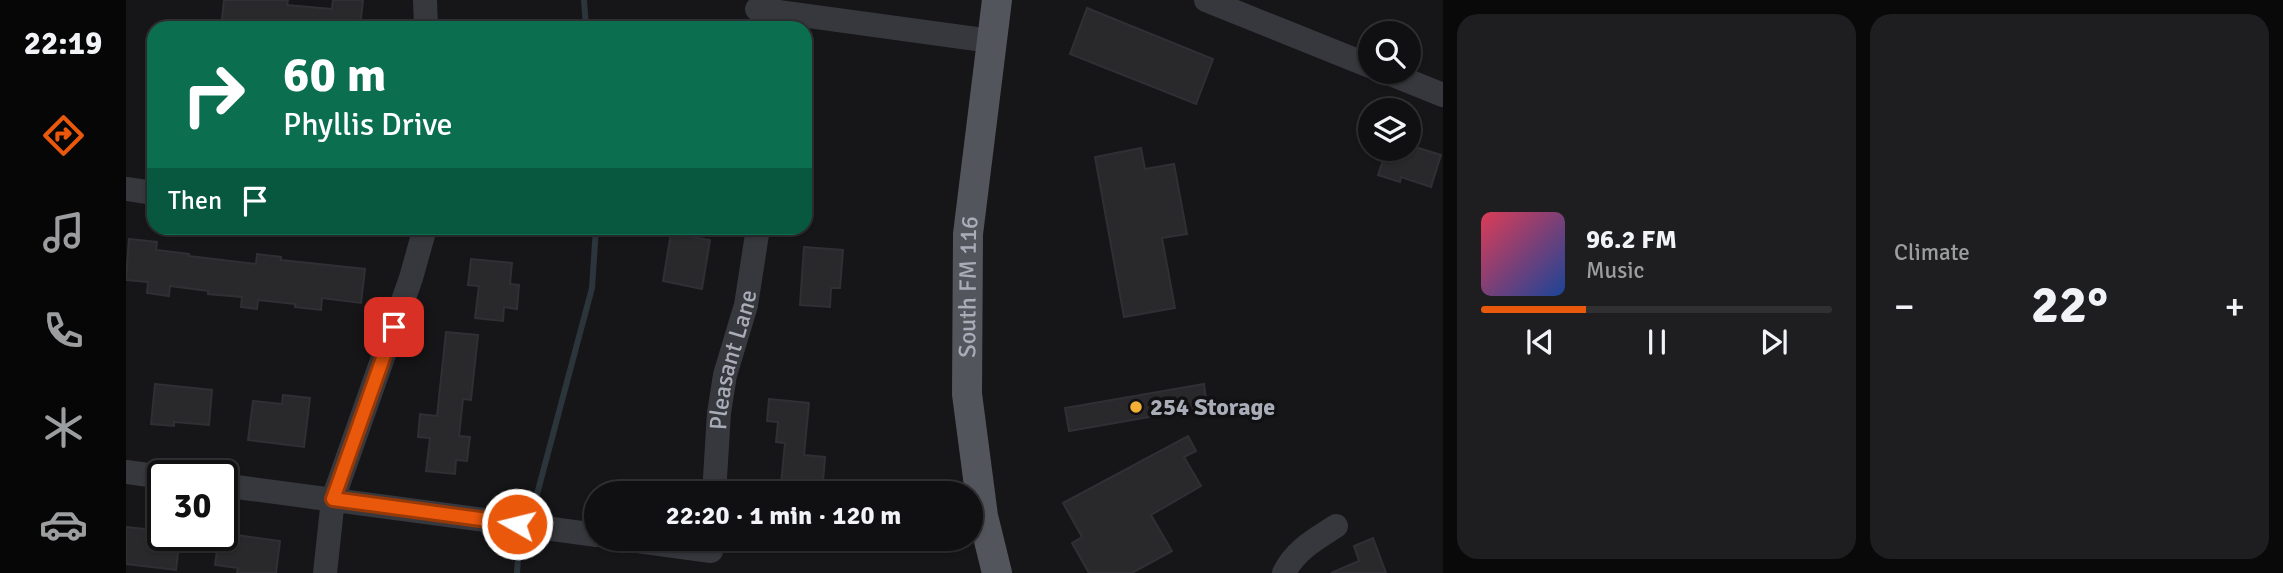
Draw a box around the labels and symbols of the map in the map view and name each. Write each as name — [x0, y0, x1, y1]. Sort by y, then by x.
street label: South FM 116 — [952, 214, 985, 358]
street label: Pleasant Lane — [703, 288, 763, 431]
pin — [364, 297, 424, 357]
place label: 254 Storage — [1150, 392, 1275, 422]
marker: 254 Storage — [1128, 399, 1144, 415]
speed limit sign: 30 — [147, 460, 238, 551]
position arrow — [480, 487, 554, 561]

